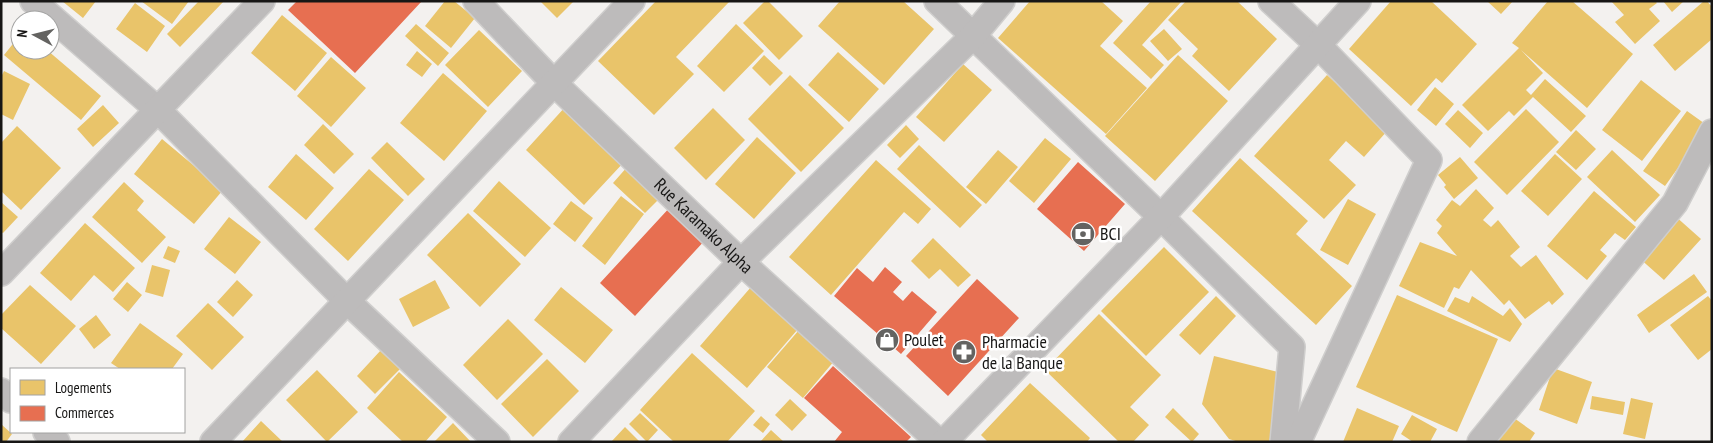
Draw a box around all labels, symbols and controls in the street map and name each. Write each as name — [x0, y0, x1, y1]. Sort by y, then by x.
north arrow — [10, 10, 60, 60]
text: N — [13, 29, 31, 38]
street label: Rue Karamako Alpha — [650, 173, 758, 278]
bank icon: BCI — [1070, 221, 1096, 247]
place label: BCI — [1100, 222, 1121, 245]
shop icon: Poulet — [874, 327, 900, 353]
place label: Poulet — [904, 328, 944, 351]
place label: Pharmacie de la Banque — [982, 330, 1063, 374]
pharmacy icon: Pharmacie de la Banque — [951, 339, 977, 365]
legend — [10, 368, 185, 433]
text: Logements — [55, 378, 111, 397]
text: Commerces — [55, 403, 114, 422]

